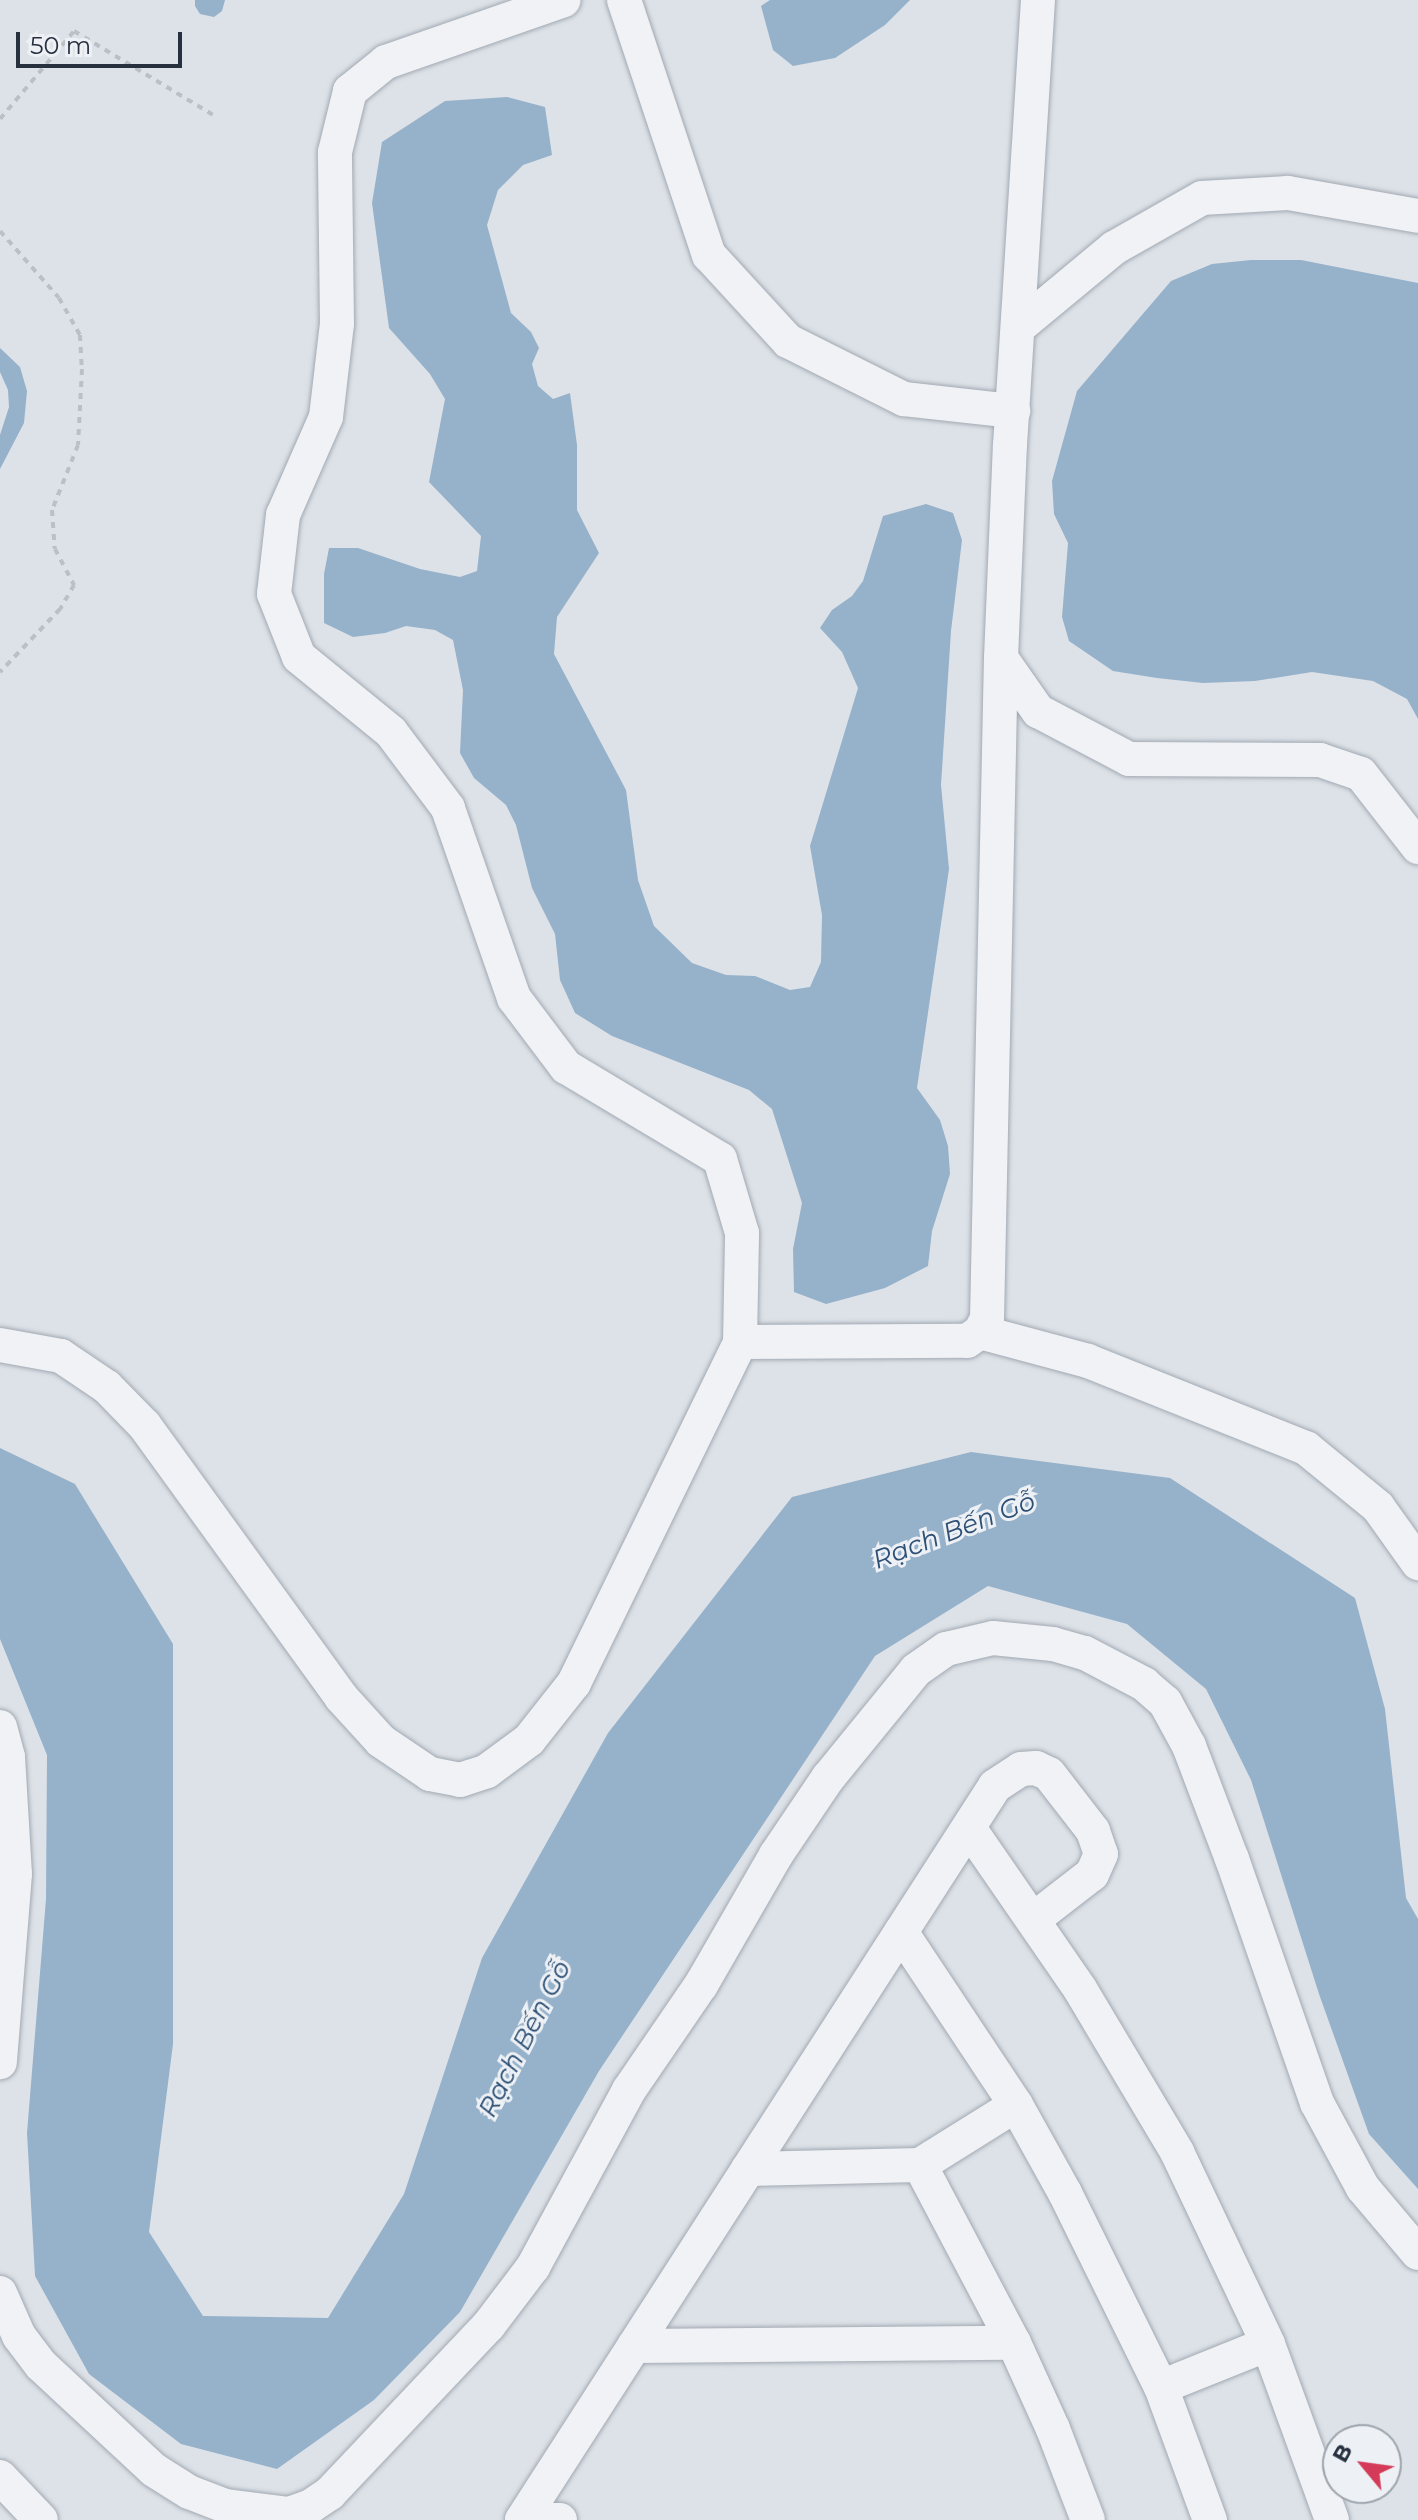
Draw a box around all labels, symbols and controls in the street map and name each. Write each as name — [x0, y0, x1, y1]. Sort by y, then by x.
scale bar — [20, 16, 186, 66]
text: 50 m — [30, 31, 91, 60]
water label: Rạch Bến Gỗ — [868, 1486, 1040, 1576]
water label: Rạch Bến Gỗ — [472, 1956, 578, 2122]
north arrow — [1322, 2424, 1402, 2504]
text: B — [1326, 2439, 1358, 2467]

